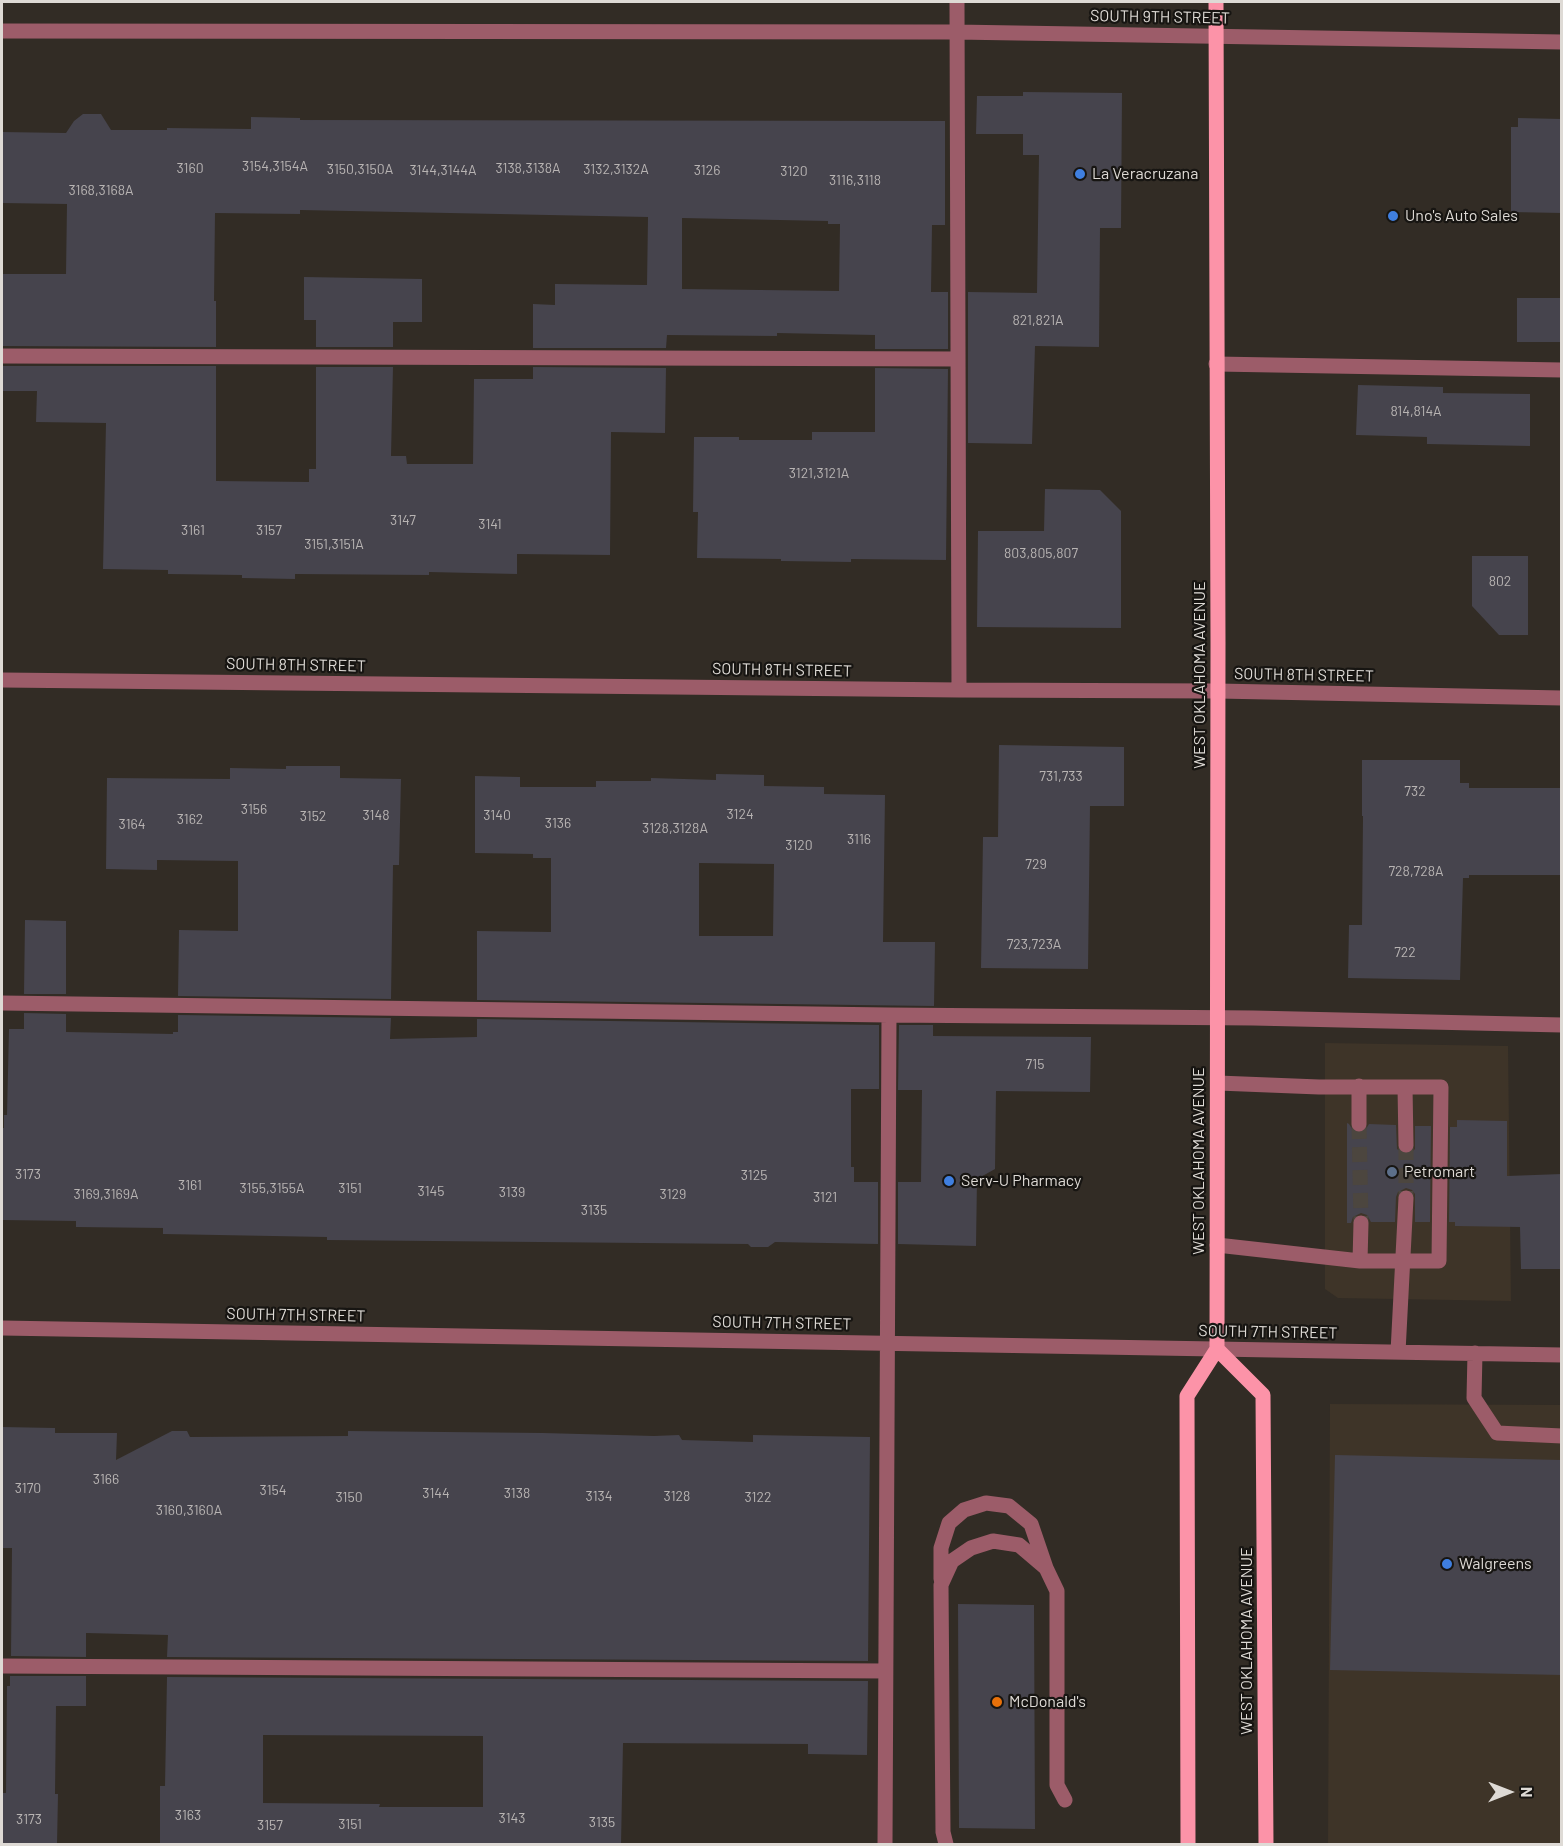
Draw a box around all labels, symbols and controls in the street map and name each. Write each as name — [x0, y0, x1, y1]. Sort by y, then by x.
street label: SOUTH 9TH STREET — [1090, 6, 1230, 28]
house number: 3154,3154A — [242, 158, 308, 174]
house number: 3160 — [176, 160, 204, 176]
house number: 3138,3138A — [495, 160, 561, 176]
house number: 3150,3150A — [327, 161, 393, 177]
house number: 3132,3132A — [583, 161, 649, 177]
house number: 3144,3144A — [409, 162, 477, 178]
house number: 3126 — [694, 162, 720, 178]
house number: 3120 — [780, 163, 808, 179]
place label: La Veracruzana — [1092, 164, 1198, 184]
marker: La Veracruzana — [1073, 167, 1087, 181]
house number: 3116,3118 — [829, 172, 881, 188]
house number: 3168,3168A — [68, 182, 134, 198]
place label: Uno's Auto Sales — [1405, 206, 1518, 226]
marker: Uno's Auto Sales — [1386, 209, 1400, 223]
house number: 821,821A — [1012, 312, 1064, 328]
house number: 814,814A — [1390, 403, 1442, 419]
house number: 3121,3121A — [789, 465, 849, 481]
house number: 3147 — [390, 512, 416, 528]
house number: 3141 — [478, 516, 502, 532]
house number: 3161 — [181, 522, 205, 538]
house number: 3157 — [256, 522, 282, 538]
house number: 3151,3151A — [304, 536, 364, 552]
house number: 803,805,807 — [1004, 545, 1078, 561]
house number: 802 — [1489, 573, 1511, 589]
street label: WEST OKLAHOMA AVENUE — [1190, 581, 1210, 769]
street label: SOUTH 8TH STREET — [226, 654, 366, 676]
street label: SOUTH 8TH STREET — [712, 659, 852, 681]
street label: SOUTH 8TH STREET — [1234, 664, 1374, 686]
house number: 731,733 — [1039, 768, 1083, 784]
house number: 732 — [1404, 783, 1426, 799]
house number: 3156 — [241, 801, 267, 817]
house number: 3124 — [726, 806, 754, 822]
house number: 3148 — [362, 807, 390, 823]
house number: 3140 — [483, 807, 511, 823]
house number: 3152 — [300, 808, 326, 824]
house number: 3162 — [177, 811, 203, 827]
house number: 3136 — [545, 815, 571, 831]
house number: 3164 — [119, 816, 145, 832]
house number: 3128,3128A — [642, 820, 708, 836]
house number: 3116 — [847, 831, 871, 847]
house number: 3120 — [785, 837, 813, 853]
house number: 729 — [1025, 856, 1047, 872]
house number: 728,728A — [1388, 863, 1444, 879]
house number: 723,723A — [1007, 936, 1061, 952]
house number: 722 — [1394, 944, 1416, 960]
house number: 715 — [1026, 1056, 1044, 1072]
street label: WEST OKLAHOMA AVENUE — [1189, 1067, 1209, 1255]
place label: Petromart — [1404, 1162, 1475, 1182]
marker: Petromart — [1385, 1165, 1399, 1179]
house number: 3173 — [15, 1166, 41, 1182]
house number: 3125 — [741, 1167, 767, 1183]
place label: Serv-U Pharmacy — [961, 1171, 1081, 1191]
marker: Serv-U Pharmacy — [942, 1174, 956, 1188]
house number: 3161 — [178, 1177, 202, 1193]
house number: 3155,3155A — [239, 1180, 305, 1196]
house number: 3151 — [338, 1180, 362, 1196]
house number: 3145 — [418, 1183, 444, 1199]
house number: 3139 — [499, 1184, 525, 1200]
house number: 3169,3169A — [73, 1186, 139, 1202]
house number: 3129 — [660, 1186, 686, 1202]
house number: 3121 — [813, 1189, 837, 1205]
house number: 3135 — [581, 1202, 607, 1218]
street label: SOUTH 7TH STREET — [226, 1304, 366, 1326]
street label: SOUTH 7TH STREET — [712, 1312, 852, 1334]
street label: SOUTH 7TH STREET — [1198, 1321, 1338, 1343]
house number: 3166 — [93, 1471, 119, 1487]
house number: 3170 — [15, 1480, 41, 1496]
house number: 3154 — [260, 1482, 286, 1498]
house number: 3144 — [422, 1485, 450, 1501]
house number: 3138 — [504, 1485, 530, 1501]
house number: 3134 — [586, 1488, 612, 1504]
house number: 3128 — [664, 1488, 690, 1504]
house number: 3150 — [335, 1489, 363, 1505]
house number: 3122 — [744, 1489, 772, 1505]
house number: 3160,3160A — [156, 1502, 222, 1518]
street label: WEST OKLAHOMA AVENUE — [1237, 1547, 1257, 1735]
place label: Walgreens — [1459, 1554, 1532, 1574]
marker: Walgreens — [1440, 1557, 1454, 1571]
place label: McDonald's — [1009, 1692, 1086, 1712]
marker: McDonald's — [990, 1695, 1004, 1709]
north arrow — [1479, 1762, 1539, 1822]
text: N — [1518, 1787, 1537, 1797]
house number: 3163 — [175, 1807, 201, 1823]
house number: 3143 — [499, 1810, 525, 1826]
house number: 3173 — [16, 1811, 42, 1827]
house number: 3135 — [589, 1814, 615, 1830]
house number: 3151 — [338, 1816, 362, 1832]
house number: 3157 — [257, 1817, 283, 1833]

